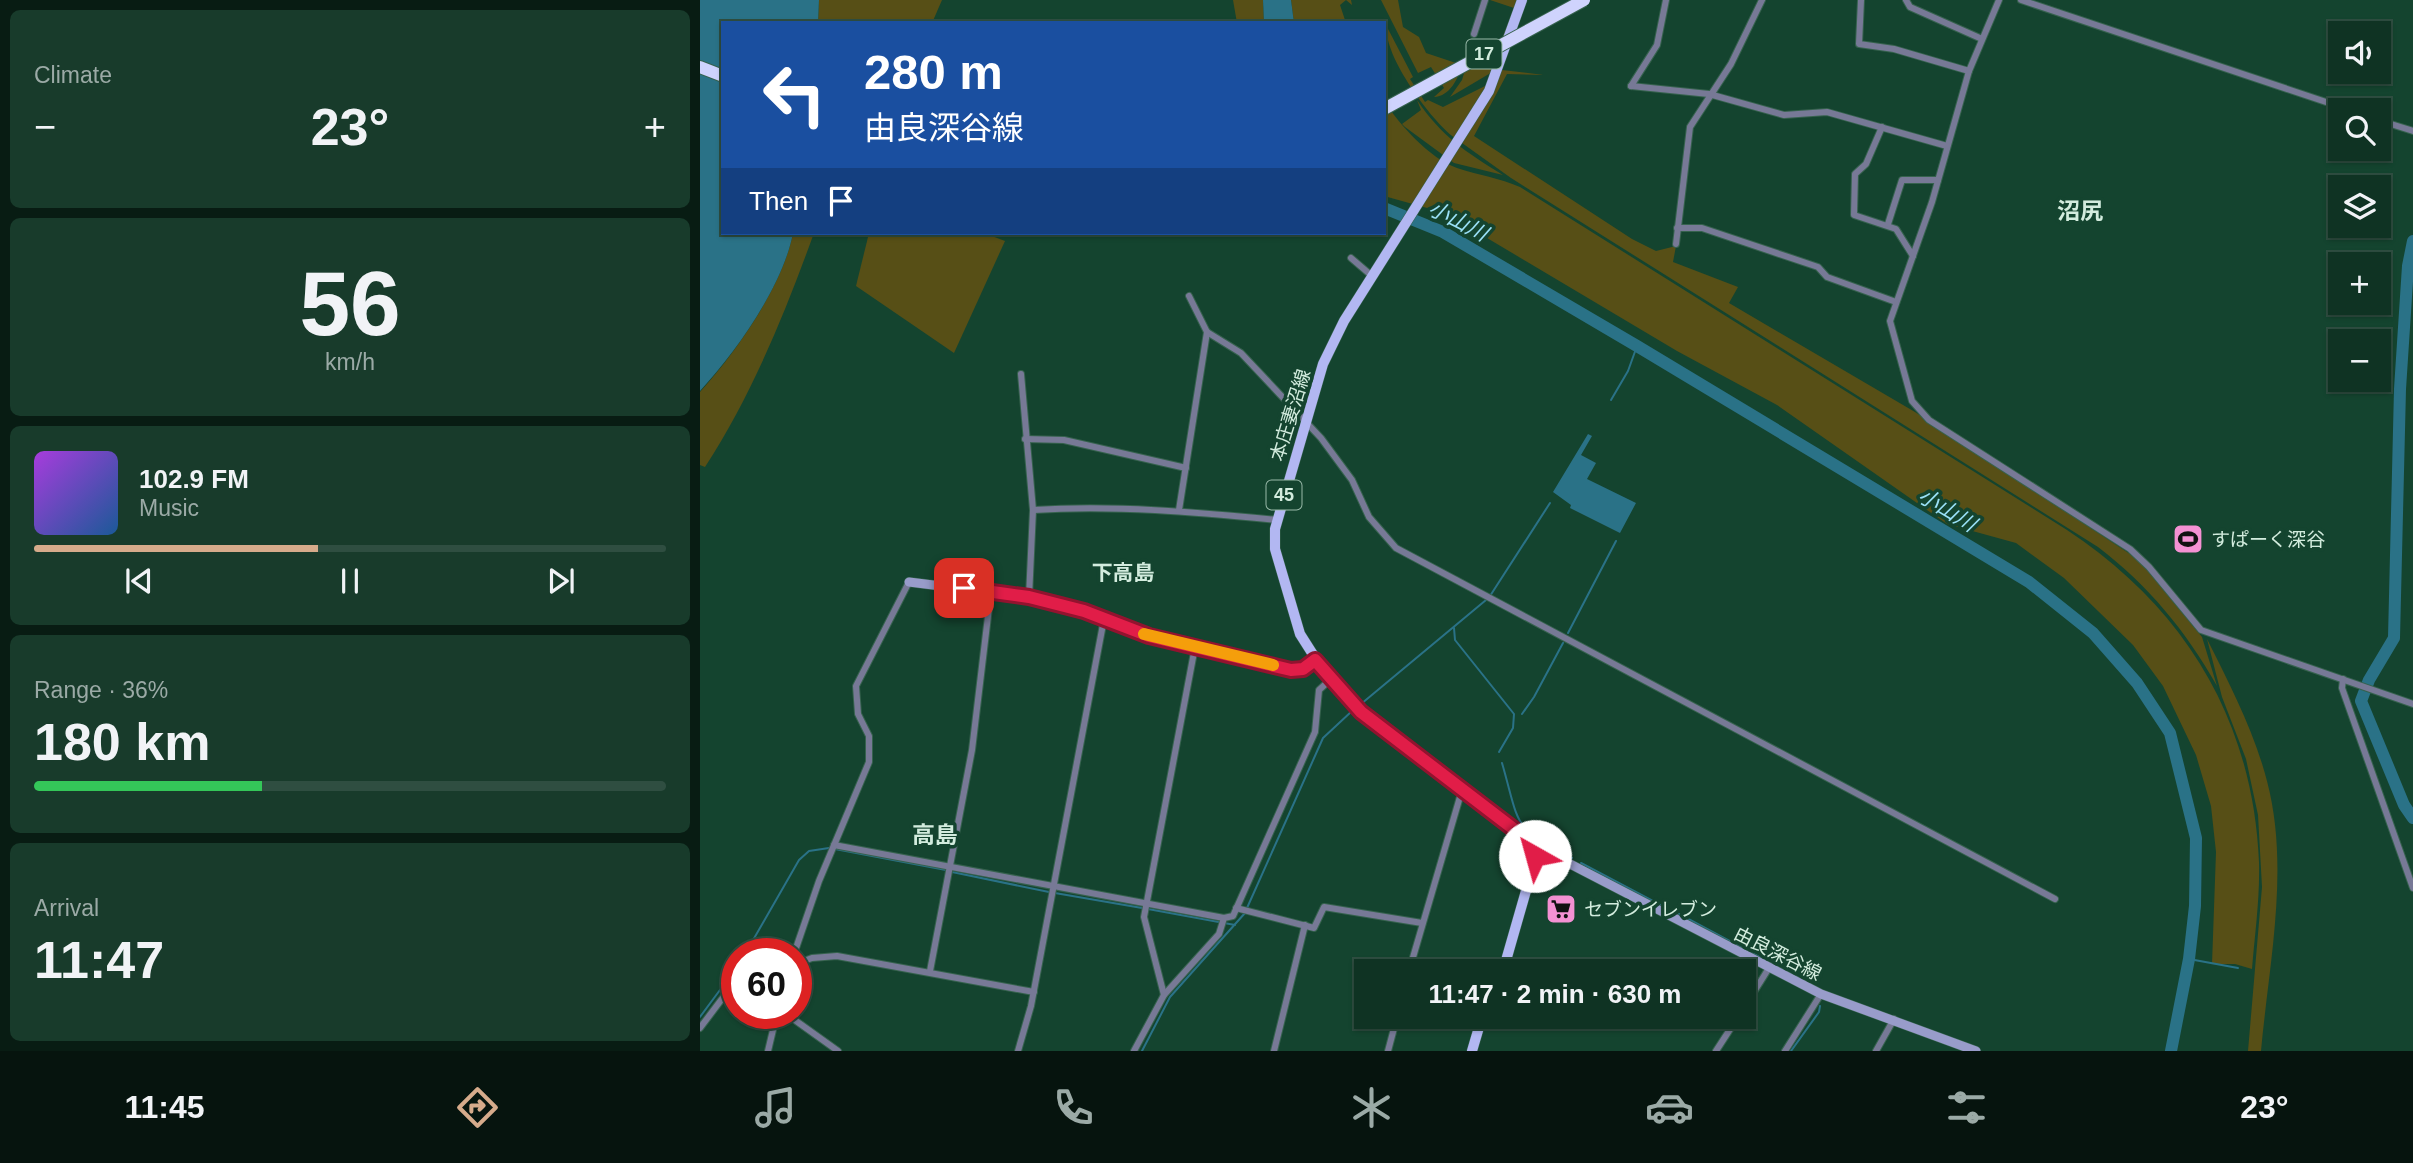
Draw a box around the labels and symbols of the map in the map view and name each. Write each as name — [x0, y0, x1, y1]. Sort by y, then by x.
road number: 17 — [1466, 40, 1502, 68]
water label: 小山川 — [1425, 196, 1493, 246]
district label: 沼尻 — [2057, 198, 2103, 224]
street label: 本庄妻沼線 — [1267, 367, 1314, 464]
road number: 45 — [1266, 480, 1302, 509]
water label: 小山川 — [1914, 483, 1982, 537]
sports icon: すぱーく深谷 — [2171, 522, 2205, 556]
place label: すぱーく深谷 — [2211, 529, 2325, 550]
pin — [934, 558, 994, 618]
district label: 下高島 — [1092, 561, 1155, 584]
position arrow — [1498, 819, 1572, 893]
district label: 高島 — [912, 822, 958, 848]
supermarket icon: セブンイレブン — [1544, 892, 1578, 926]
place label: セブンイレブン — [1584, 899, 1717, 920]
street label: 由良深谷線 — [1731, 923, 1825, 984]
speed limit sign: 60 — [721, 938, 812, 1029]

